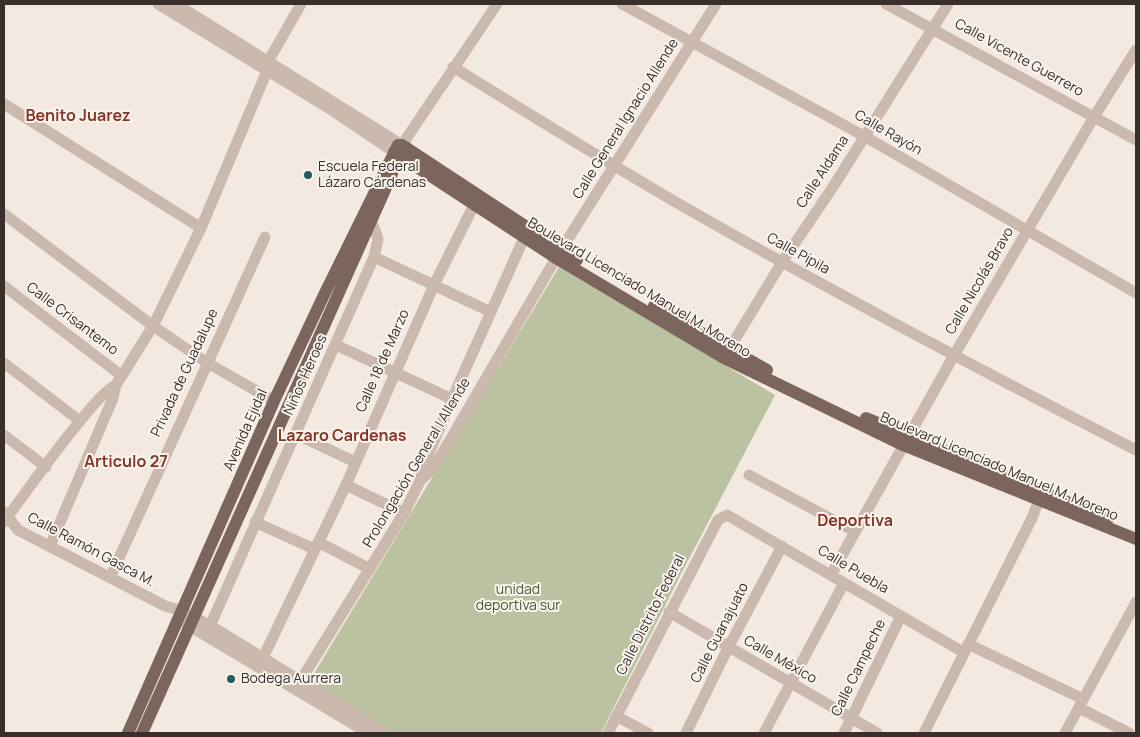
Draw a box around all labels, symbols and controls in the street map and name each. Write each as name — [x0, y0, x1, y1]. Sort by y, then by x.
street label: Calle Vicente Guerrero — [952, 16, 1086, 100]
street label: Calle General Ignacio Allende — [570, 36, 682, 202]
district label: Benito Juarez — [25, 107, 131, 127]
street label: Calle Rayón — [851, 107, 925, 159]
street label: Calle Aldama — [793, 133, 853, 211]
place label: Escuela Federal Lázaro Cárdenas — [318, 159, 426, 192]
marker: Escuela Federal Lázaro Cárdenas — [302, 169, 314, 181]
street label: Boulevard Licenciado Manuel M. Moreno — [525, 215, 753, 361]
street label: Calle Nicolás Bravo — [942, 224, 1018, 338]
street label: Calle Pípila — [763, 230, 833, 278]
street label: Calle Crisantemo — [23, 279, 121, 359]
street label: Privada de Guadalupe — [148, 306, 222, 440]
street label: Calle 18 de Marzo — [353, 307, 413, 415]
street label: Niños Heroes — [281, 332, 331, 418]
street label: Prolongación General I Allende — [360, 375, 474, 551]
street label: Avenida Ejidal — [220, 387, 272, 473]
street label: Boulevard Licenciado Manuel M. Moreno — [877, 409, 1121, 525]
district label: Lazaro Cardenas — [278, 427, 406, 447]
district label: Articulo 27 — [84, 453, 168, 473]
street label: Calle Ramón Gasca M. — [24, 509, 158, 591]
district label: Deportiva — [817, 512, 893, 532]
street label: Calle Puebla — [815, 542, 891, 598]
street label: Calle Distrito Federal — [613, 552, 689, 678]
street label: Calle Guanajuato — [687, 580, 753, 686]
park label: unidad deportiva sur — [476, 582, 560, 614]
street label: Calle Campeche — [828, 617, 890, 719]
street label: Calle México — [741, 632, 819, 688]
place label: Bodega Aurrera — [241, 671, 341, 687]
marker: Bodega Aurrera — [225, 673, 237, 685]

